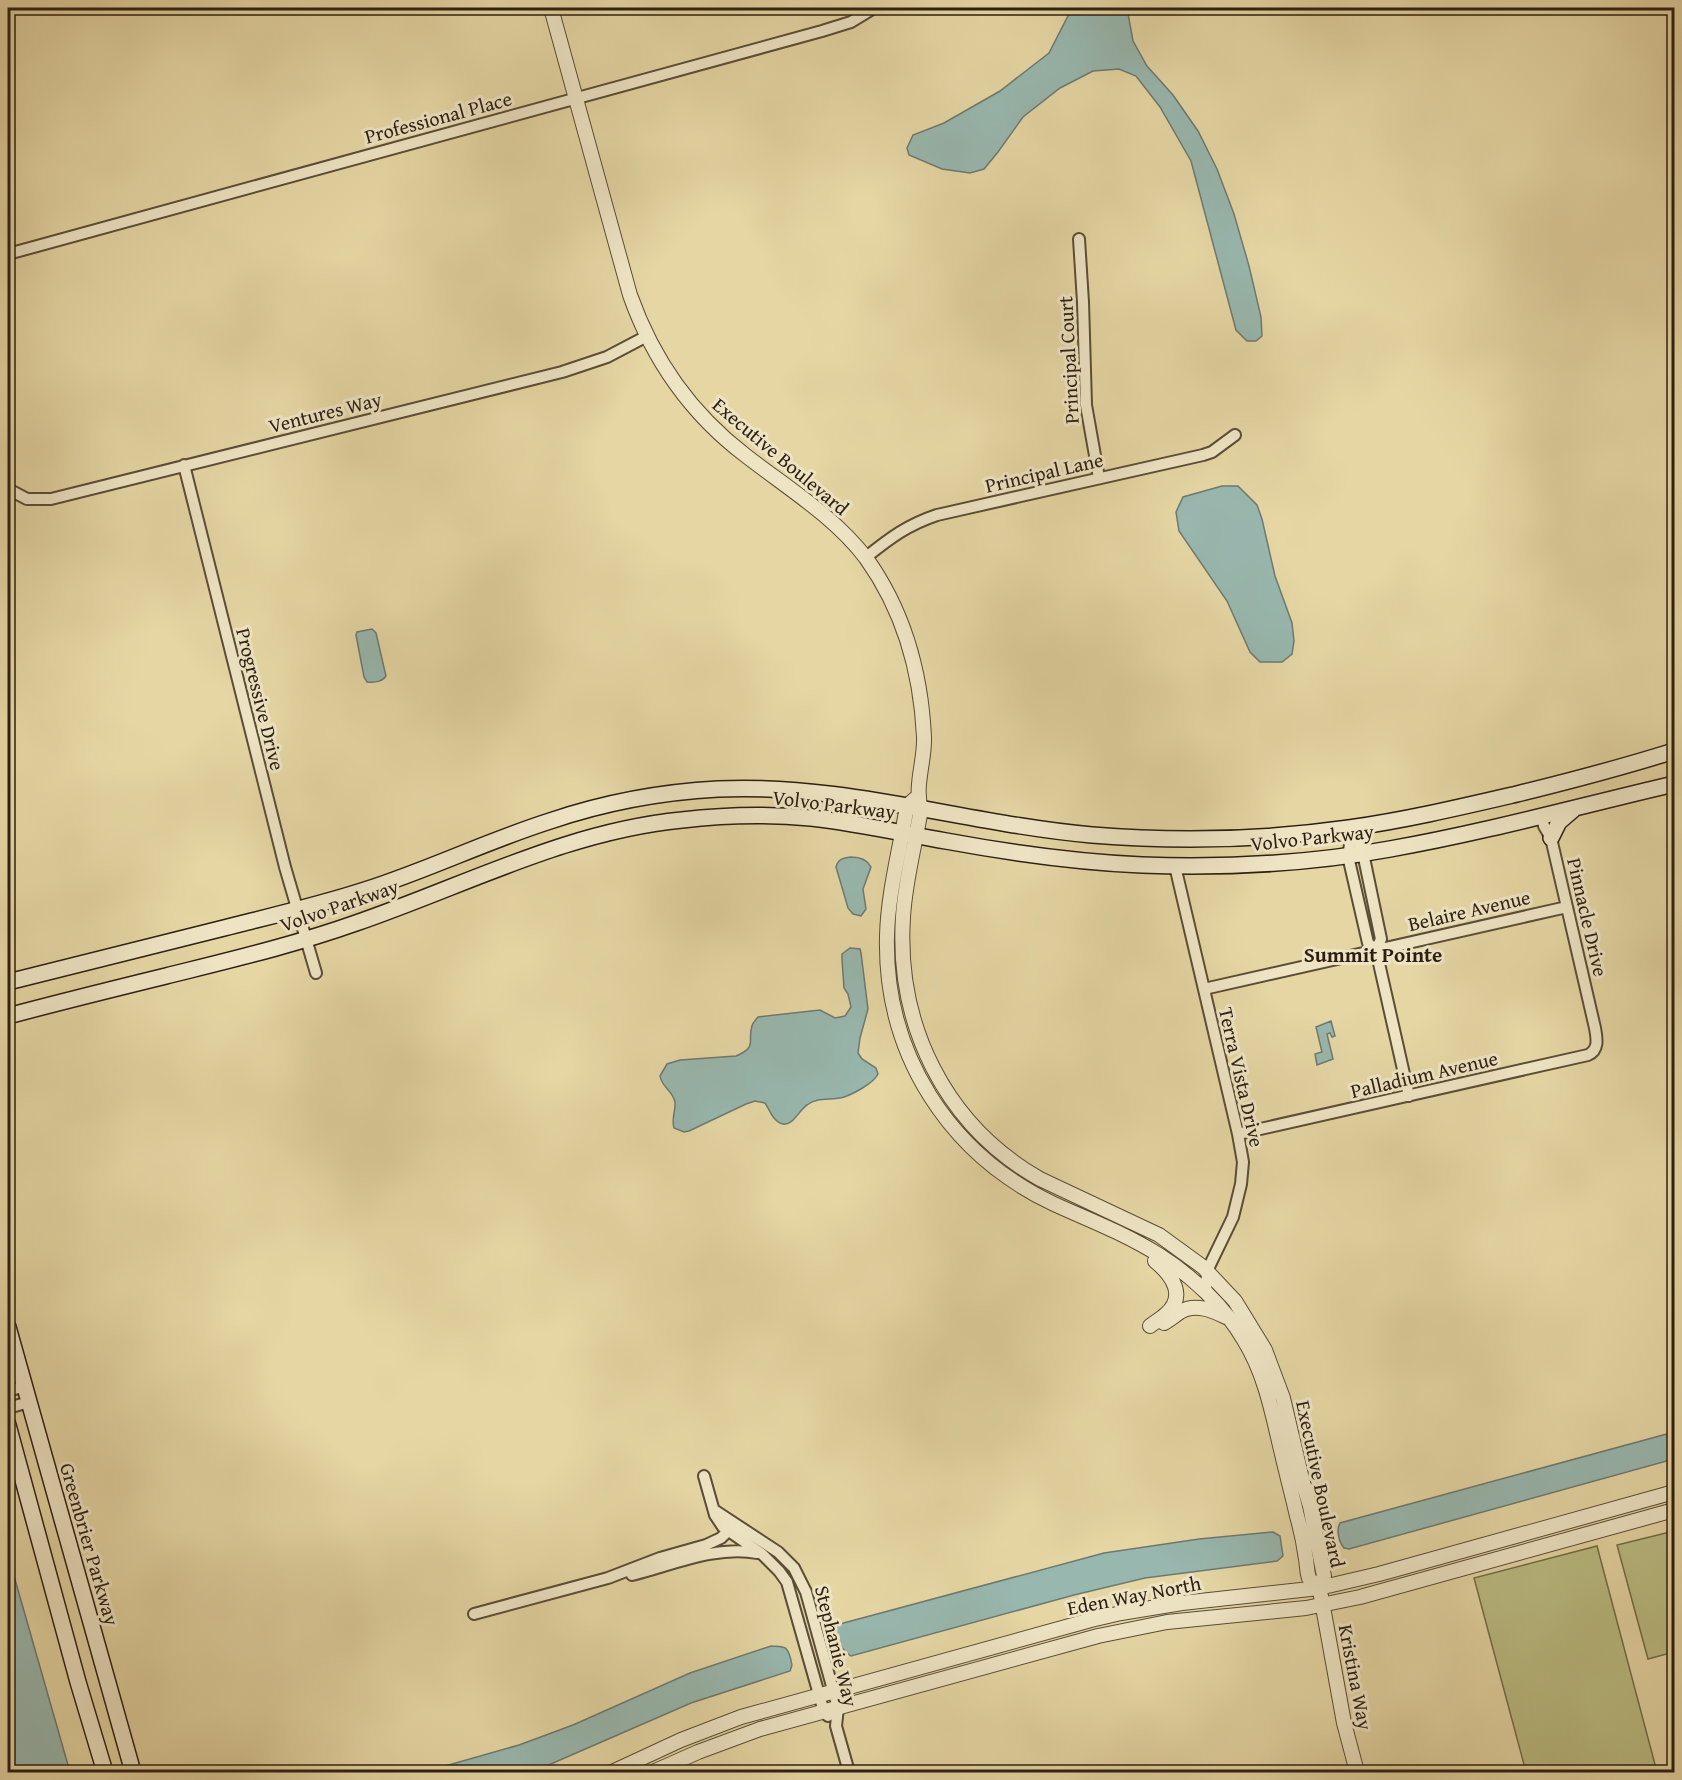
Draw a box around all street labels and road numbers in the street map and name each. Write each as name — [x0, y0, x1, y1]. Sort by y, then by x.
street label: Professional Place — [361, 83, 515, 151]
street label: Principal Court — [1050, 295, 1086, 425]
street label: Ventures Way — [265, 384, 385, 440]
street label: Executive Boulevard — [707, 390, 856, 522]
street label: Principal Lane — [982, 444, 1106, 500]
street label: Progressive Drive — [229, 625, 293, 773]
street label: Volvo Parkway — [771, 782, 897, 826]
street label: Volvo Parkway — [1249, 816, 1375, 858]
street label: Pinnacle Drive — [1560, 855, 1616, 979]
street label: Volvo Parkway — [276, 871, 402, 939]
street label: Belaire Avenue — [1405, 882, 1533, 938]
street label: Terra Vista Drive — [1212, 1004, 1272, 1150]
street label: Palladium Avenue — [1348, 1043, 1500, 1105]
street label: Executive Boulevard — [1289, 1398, 1353, 1571]
street label: Greenbrier Parkway — [53, 1459, 127, 1629]
street label: Eden Way North — [1065, 1568, 1203, 1622]
street label: Stephanie Way — [808, 1582, 866, 1710]
street label: Kristina Way — [1332, 1622, 1380, 1732]

